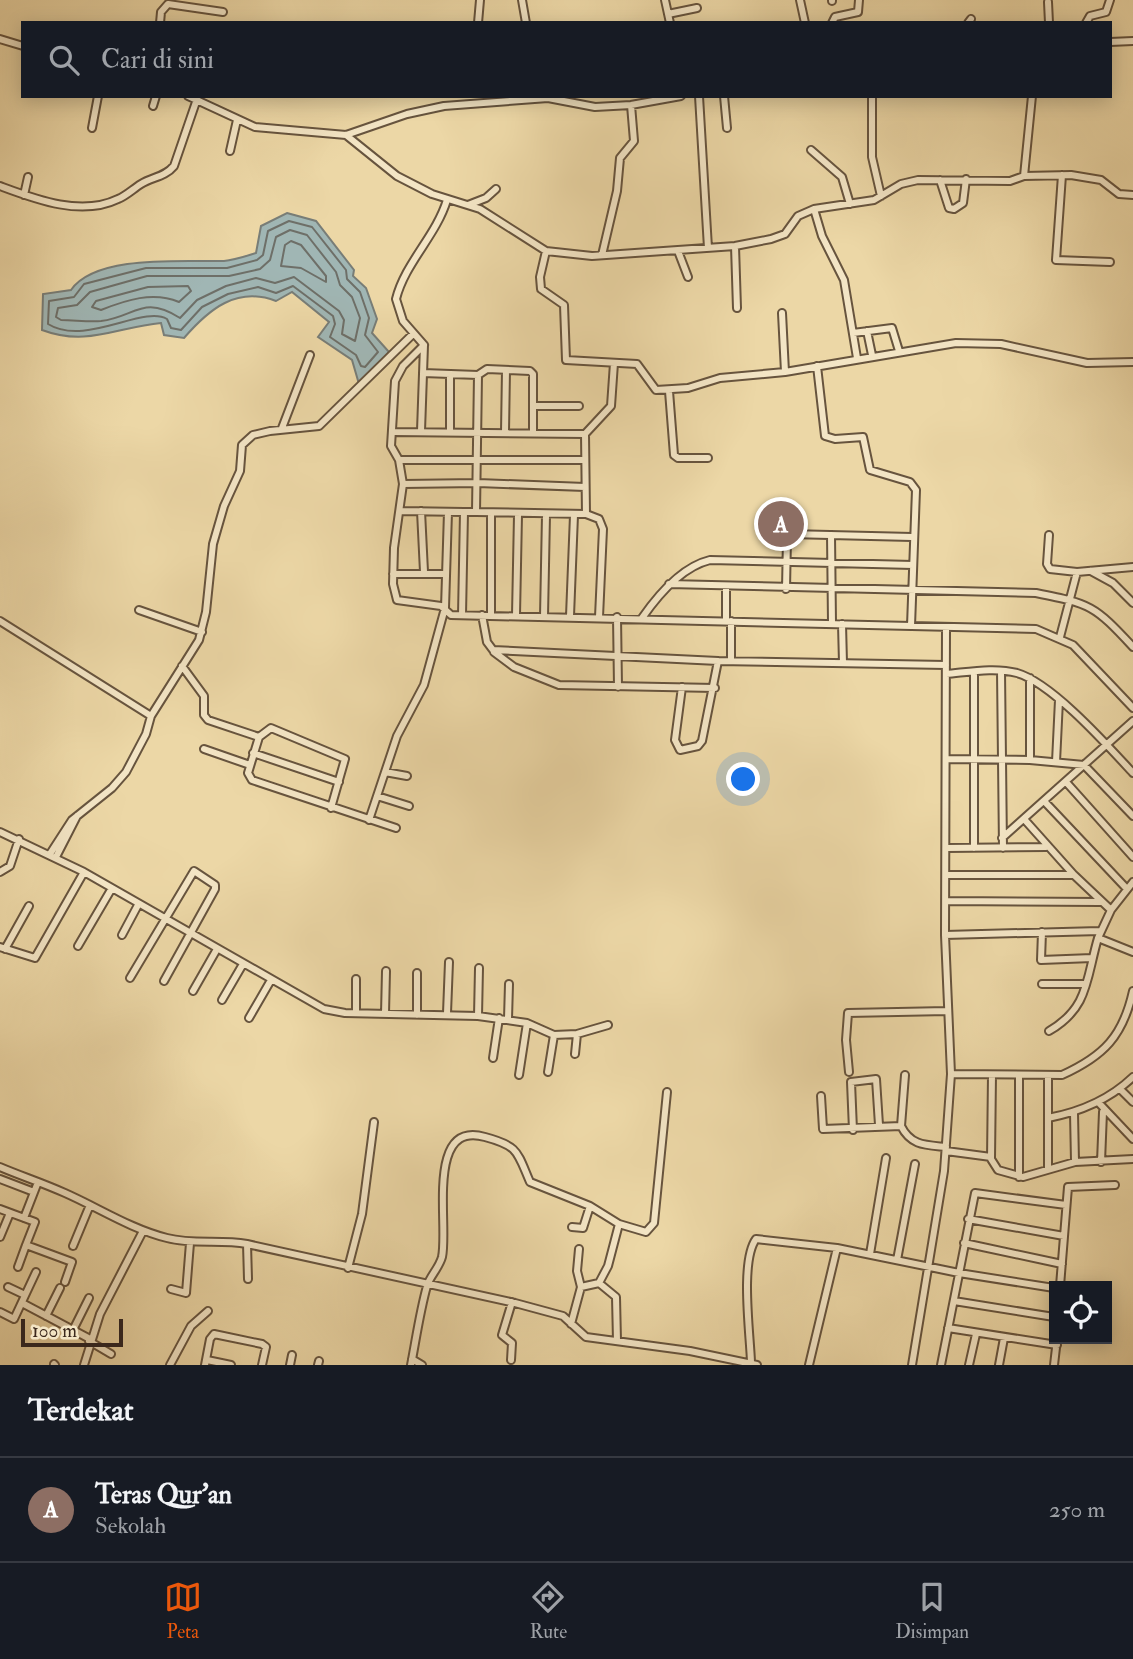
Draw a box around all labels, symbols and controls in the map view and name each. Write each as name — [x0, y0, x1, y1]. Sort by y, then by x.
search box — [21, 21, 1112, 98]
icon: search — [45, 41, 83, 79]
text: Cari di sini — [101, 44, 214, 76]
pin: A — [758, 498, 804, 550]
your location — [726, 762, 760, 796]
map controls — [1049, 1281, 1112, 1344]
button: locate — [1049, 1281, 1112, 1344]
scale bar — [21, 1316, 122, 1348]
text: 100 m — [32, 1319, 77, 1343]
text: Terdekat — [28, 1392, 133, 1429]
text: Teras Qur'an — [95, 1479, 232, 1511]
text: A — [44, 1495, 58, 1524]
text: 250 m — [1049, 1495, 1105, 1524]
text: Sekolah — [95, 1511, 166, 1540]
tab: Peta — [164, 1578, 202, 1644]
tab: Rute — [529, 1578, 567, 1644]
tab: Disimpan — [895, 1578, 969, 1644]

